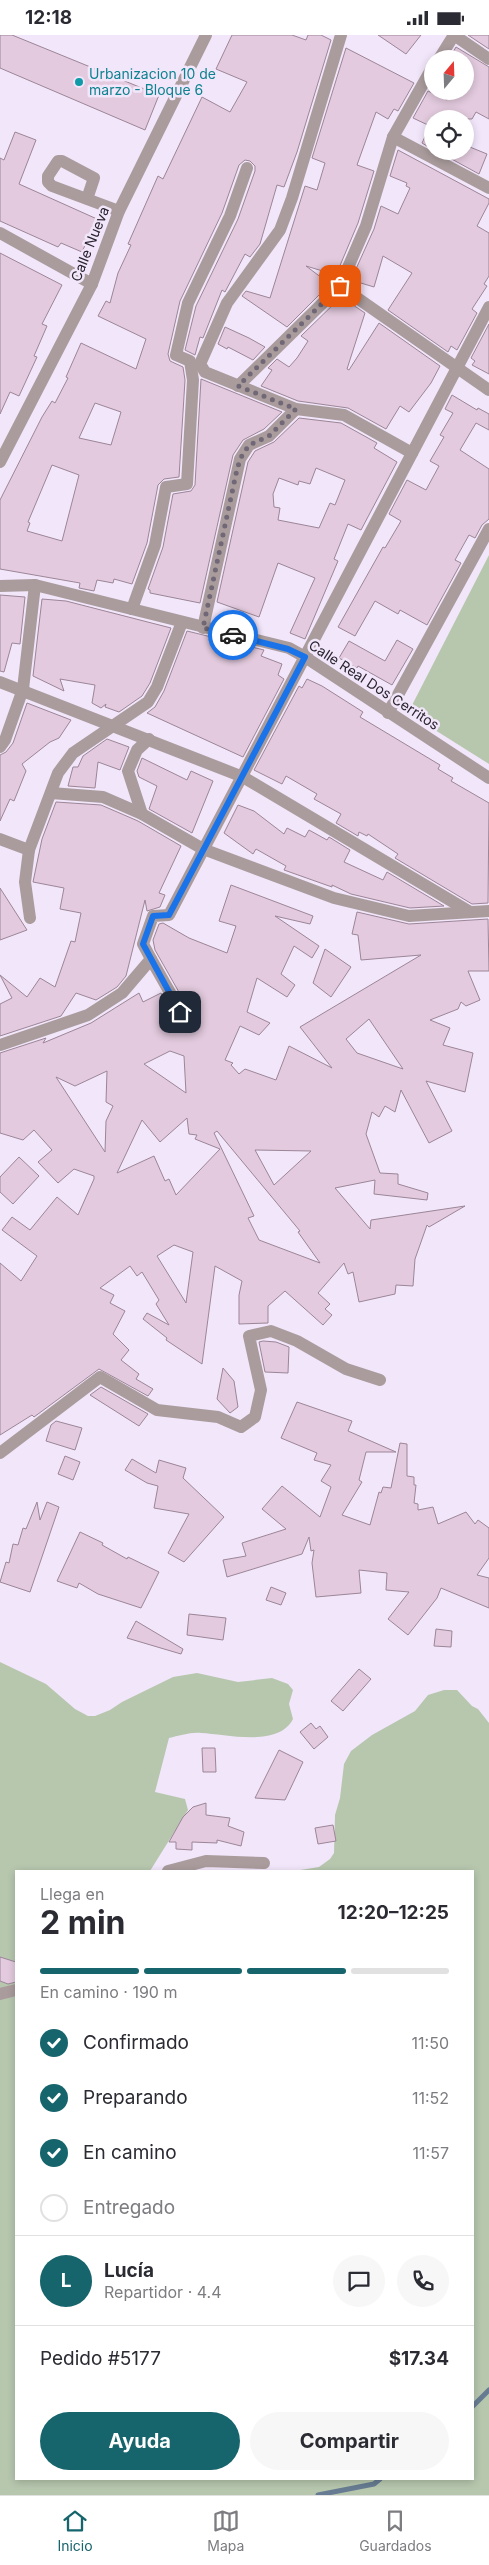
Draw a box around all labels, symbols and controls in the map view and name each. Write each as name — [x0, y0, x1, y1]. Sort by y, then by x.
text: 12:18 — [25, 6, 72, 29]
north arrow — [424, 50, 474, 100]
map controls — [424, 50, 474, 160]
place label: Urbanizacion 10 de marzo - Bloque 6 — [89, 65, 216, 98]
marker: Urbanizacion 10 de marzo - Bloque 6 — [73, 76, 85, 88]
button: locate — [424, 110, 474, 160]
street label: Calle Nueva — [67, 204, 112, 284]
pin — [319, 265, 361, 307]
icon: bag — [326, 272, 354, 300]
courier — [208, 610, 258, 660]
icon: car — [219, 621, 247, 649]
street label: Calle Real Dos Cerritos — [306, 636, 443, 733]
pin — [159, 991, 201, 1033]
icon: home — [166, 998, 194, 1026]
text: Llega en — [40, 1884, 104, 1904]
text: 12:20–12:25 — [338, 1901, 449, 1924]
text: 2 min — [40, 1903, 126, 1942]
text: En camino · 190 m — [40, 1982, 177, 2002]
icon: check — [40, 2029, 68, 2057]
text: Confirmado — [83, 2031, 189, 2054]
text: 11:50 — [412, 2033, 449, 2053]
icon: check — [40, 2084, 68, 2112]
text: Preparando — [83, 2086, 188, 2109]
text: 11:52 — [412, 2088, 449, 2108]
icon: check — [40, 2139, 68, 2167]
text: En camino — [83, 2141, 177, 2164]
text: 11:57 — [413, 2143, 449, 2163]
text: Entregado — [83, 2196, 175, 2219]
button: chat — [333, 2255, 385, 2307]
button: phone — [397, 2255, 449, 2307]
text: Lucía — [104, 2259, 154, 2282]
text: L — [61, 2269, 71, 2292]
text: Repartidor · 4.4 — [104, 2282, 221, 2302]
text: Pedido #5177 — [40, 2347, 161, 2370]
text: $17.34 — [389, 2347, 449, 2370]
button: Ayuda — [40, 2412, 240, 2470]
button: Compartir — [250, 2412, 449, 2470]
tab: Inicio — [57, 2507, 93, 2554]
tab: Mapa — [207, 2507, 244, 2554]
tab: Guardados — [359, 2507, 432, 2554]

